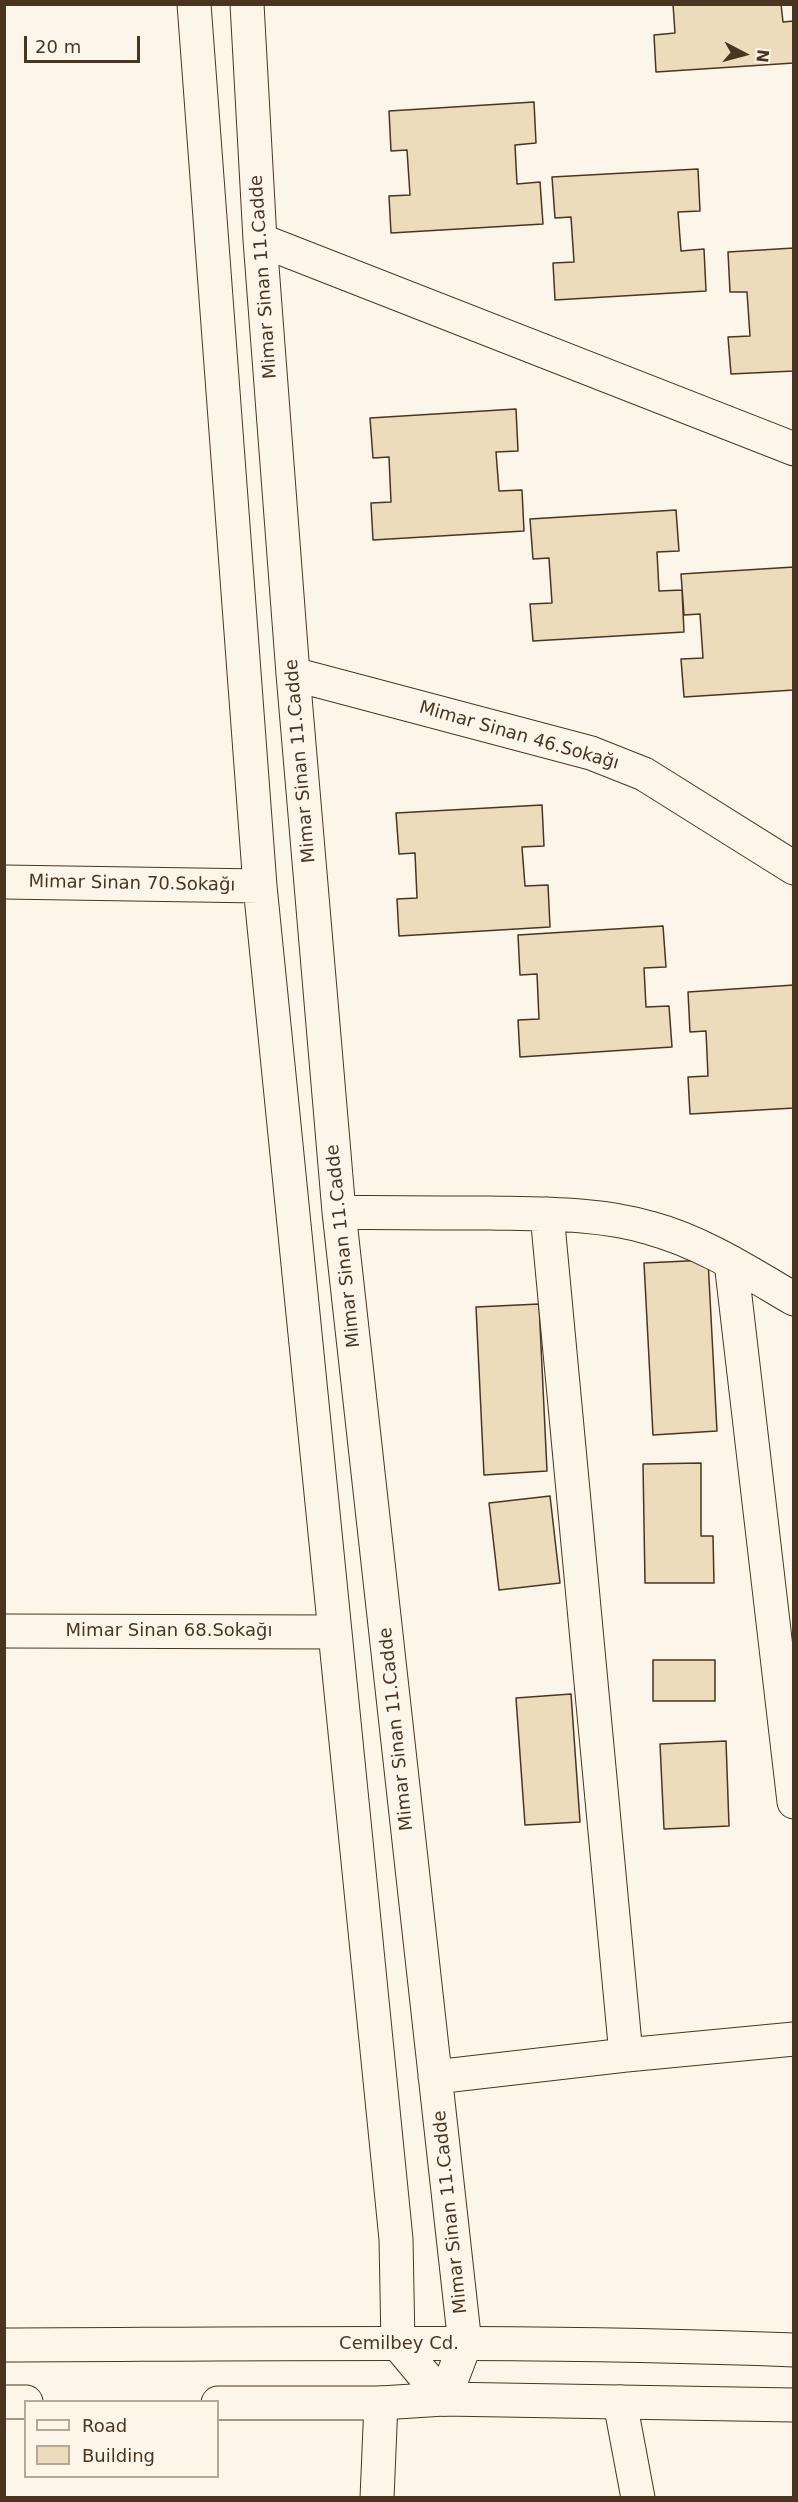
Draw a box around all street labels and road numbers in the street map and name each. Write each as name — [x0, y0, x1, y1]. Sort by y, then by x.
street label: Mimar Sinan 11.Cadde — [246, 174, 282, 380]
street label: Mimar Sinan 11.Cadde — [281, 658, 321, 864]
street label: Mimar Sinan 46.Sokağı — [417, 697, 621, 775]
street label: Mimar Sinan 70.Sokağı — [28, 871, 236, 897]
street label: Mimar Sinan 11.Cadde — [323, 1143, 365, 1349]
street label: Mimar Sinan 68.Sokağı — [66, 1620, 272, 1642]
street label: Mimar Sinan 11.Cadde — [376, 1626, 418, 1832]
street label: Mimar Sinan 11.Cadde — [430, 2109, 472, 2315]
street label: Cemilbey Cd. — [339, 2333, 459, 2355]

